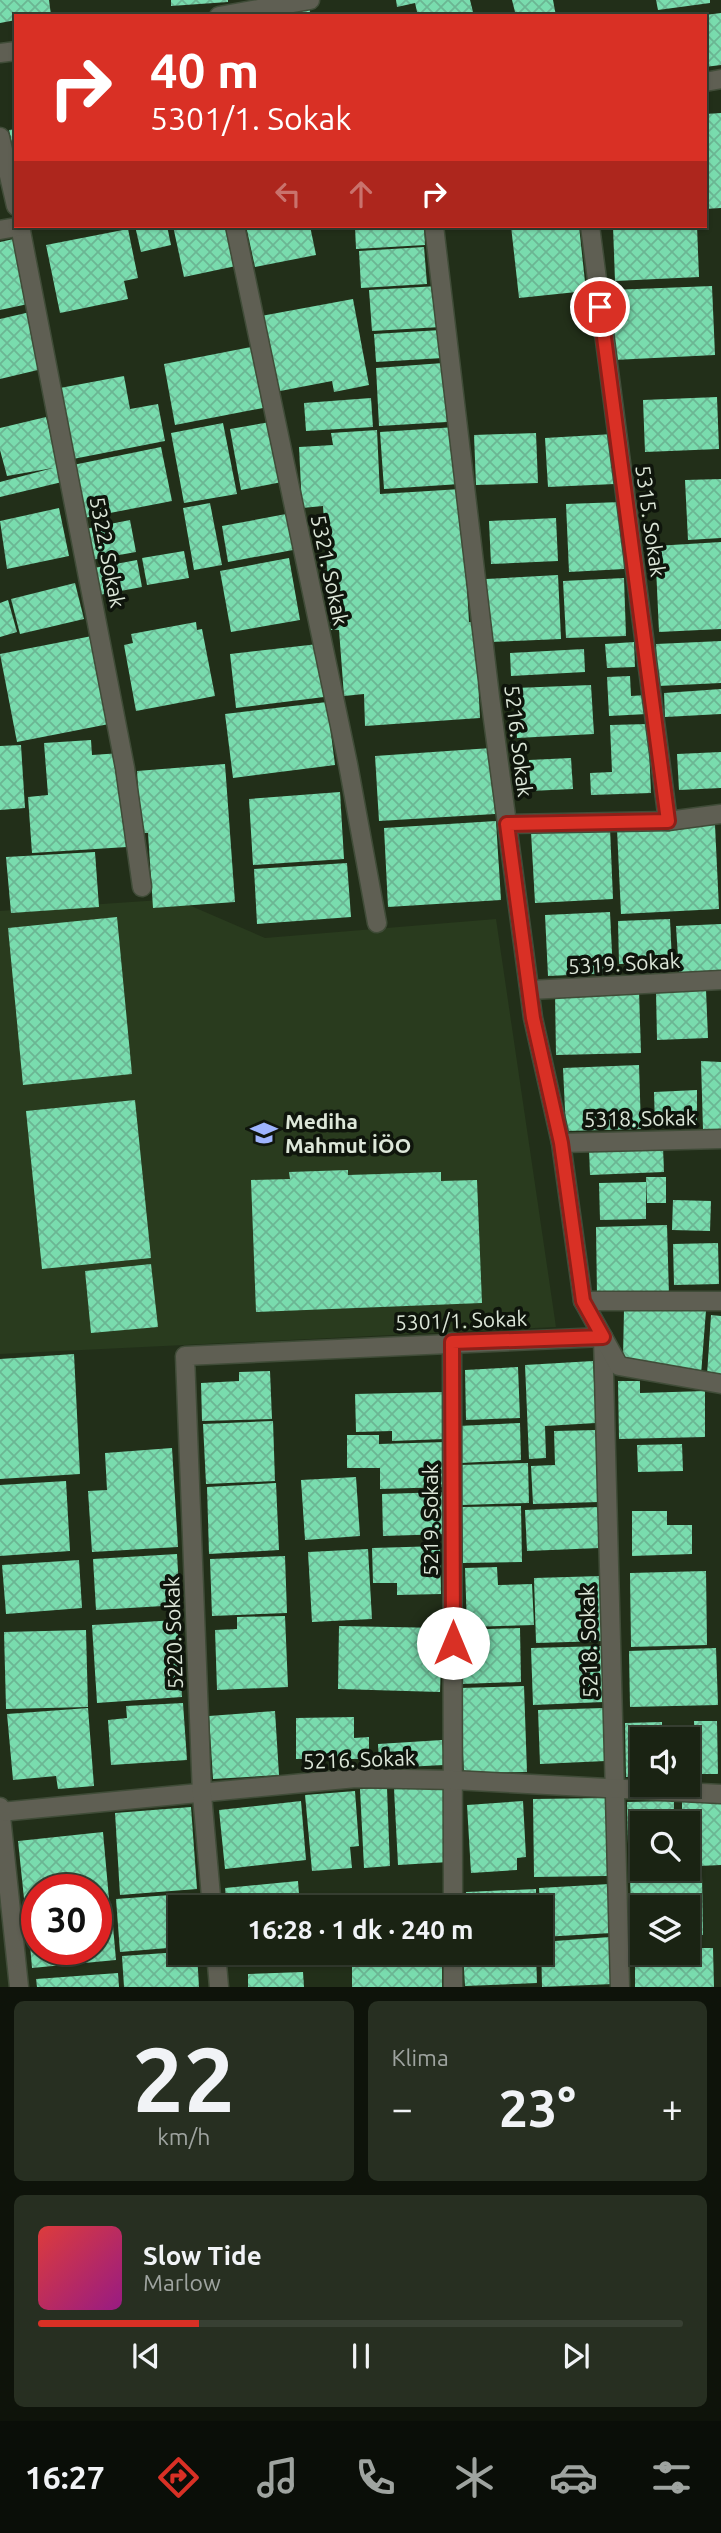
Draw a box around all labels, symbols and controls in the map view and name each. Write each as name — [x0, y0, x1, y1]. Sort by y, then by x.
icon: right — [35, 42, 126, 133]
text: 40 m — [150, 42, 259, 97]
text: 5301/1. Sokak — [150, 100, 351, 136]
icon: left — [269, 175, 307, 213]
icon: ahead — [342, 175, 380, 213]
icon: right — [415, 175, 453, 213]
pin — [570, 277, 630, 337]
icon: arrive — [581, 288, 619, 326]
street label: 5315. Sokak — [631, 464, 671, 579]
street label: 5322. Sokak — [85, 494, 131, 610]
street label: 5321. Sokak — [307, 512, 354, 628]
street label: 5216. Sokak — [500, 684, 538, 799]
street label: 5319. Sokak — [567, 948, 681, 978]
street label: 5318. Sokak — [583, 1105, 697, 1131]
place label: Mediha Mahmut İÖO — [285, 1109, 411, 1157]
school or university icon: Mediha Mahmut İÖO — [249, 1118, 279, 1148]
street label: 5301/1. Sokak — [395, 1306, 528, 1334]
street label: 5219. Sokak — [418, 1463, 442, 1576]
street label: 5220. Sokak — [159, 1576, 187, 1690]
street label: 5218. Sokak — [574, 1585, 602, 1699]
position arrow — [416, 1606, 490, 1680]
map controls — [630, 1727, 700, 1965]
button: sound — [630, 1727, 700, 1797]
street label: 5216. Sokak — [302, 1745, 416, 1773]
button: search — [630, 1811, 700, 1881]
speed limit sign: 30 — [21, 1874, 112, 1965]
button: layers — [630, 1895, 700, 1965]
text: 16:28 · 1 dk · 240 m — [247, 1915, 474, 1944]
text: 22 — [132, 2027, 235, 2129]
text: Klima — [392, 2045, 449, 2070]
text: 23° — [499, 2079, 576, 2137]
text: − — [392, 2087, 413, 2129]
text: + — [662, 2087, 683, 2129]
text: km/h — [157, 2124, 210, 2149]
text: Slow Tide — [143, 2241, 262, 2270]
text: Marlow — [143, 2270, 221, 2295]
icon: previous — [127, 2337, 165, 2375]
icon: pause — [342, 2337, 380, 2375]
icon: next — [557, 2337, 595, 2375]
icon: directions — [154, 2453, 203, 2502]
icon: music — [253, 2453, 302, 2502]
icon: phone — [351, 2453, 400, 2502]
icon: climate — [450, 2453, 499, 2502]
icon: car — [549, 2453, 598, 2502]
icon: filters — [647, 2453, 696, 2502]
text: 16:27 — [25, 2459, 105, 2495]

